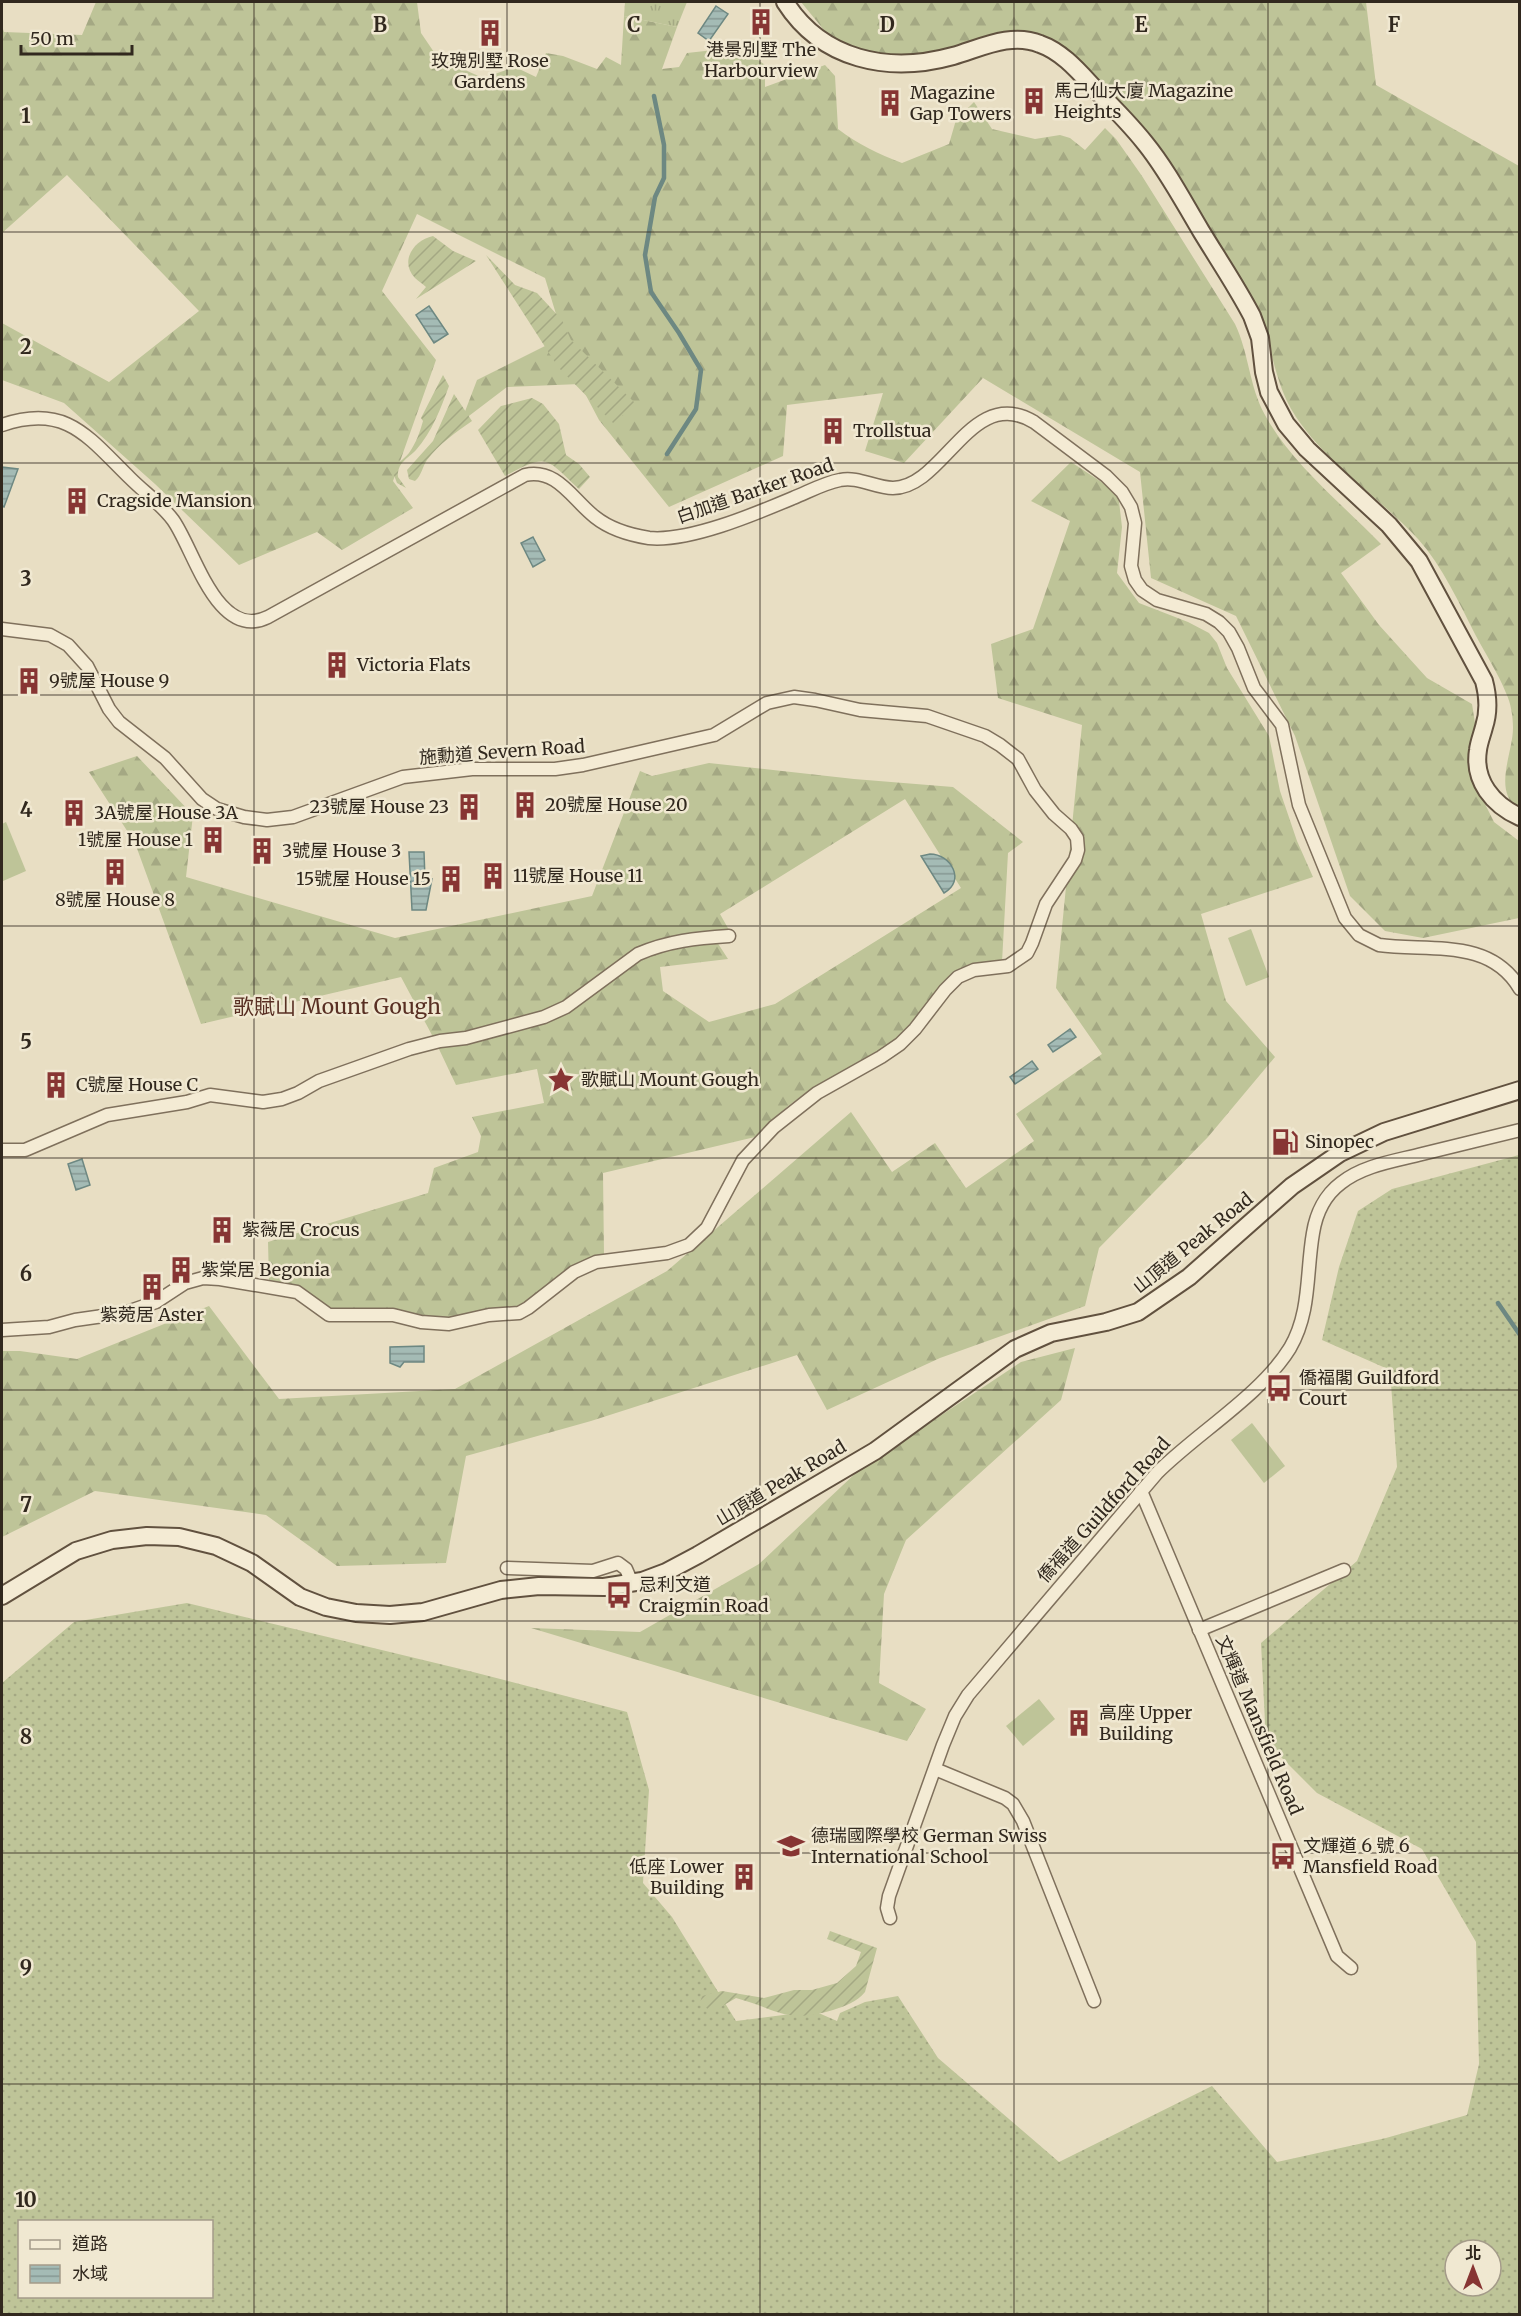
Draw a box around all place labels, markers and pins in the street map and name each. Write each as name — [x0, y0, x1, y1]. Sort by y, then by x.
building icon: 港景別墅 The Harbourview — [746, 7, 776, 37]
building icon: 玫瑰別墅 Rose Gardens — [475, 18, 505, 48]
place label: 港景別墅 The Harbourview — [704, 38, 819, 82]
place label: 玫瑰別墅 Rose Gardens — [431, 49, 549, 93]
place label: 馬己仙大廈 Magazine Heights — [1054, 79, 1233, 123]
place label: Magazine Gap Towers — [910, 81, 1012, 125]
building icon: 馬己仙大廈 Magazine Heights — [1019, 86, 1049, 116]
building icon: Magazine Gap Towers — [875, 88, 905, 118]
building icon: Trollstua — [818, 416, 848, 446]
place label: Trollstua — [853, 419, 932, 442]
building icon: Cragside Mansion — [62, 486, 92, 516]
place label: Cragside Mansion — [97, 489, 252, 512]
building icon: Victoria Flats — [322, 650, 352, 680]
place label: Victoria Flats — [356, 653, 471, 676]
building icon: 9號屋 House 9 — [14, 666, 44, 696]
place label: 9號屋 House 9 — [49, 669, 170, 692]
building icon: 20號屋 House 20 — [510, 790, 540, 820]
building icon: 23號屋 House 23 — [454, 792, 484, 822]
place label: 20號屋 House 20 — [545, 793, 688, 816]
place label: 23號屋 House 23 — [310, 795, 449, 818]
building icon: 3A號屋 House 3A — [59, 798, 89, 828]
place label: 3A號屋 House 3A — [94, 801, 238, 824]
building icon: 1號屋 House 1 — [198, 825, 228, 855]
place label: 1號屋 House 1 — [78, 828, 193, 851]
building icon: 3號屋 House 3 — [247, 836, 277, 866]
place label: 3號屋 House 3 — [282, 839, 401, 862]
building icon: 8號屋 House 8 — [100, 857, 130, 887]
building icon: 11號屋 House 11 — [478, 861, 508, 891]
building icon: 15號屋 House 15 — [436, 864, 466, 894]
place label: 11號屋 House 11 — [513, 864, 643, 887]
place label: 15號屋 House 15 — [296, 867, 431, 890]
place label: 8號屋 House 8 — [55, 888, 175, 911]
place icon: 歌賦山 Mount Gough — [546, 1065, 576, 1095]
place label: 歌賦山 Mount Gough — [581, 1068, 759, 1091]
building icon: C號屋 House C — [41, 1070, 71, 1100]
place label: C號屋 House C — [76, 1073, 198, 1096]
fuel station icon: Sinopec — [1270, 1127, 1300, 1157]
place label: Sinopec — [1305, 1130, 1374, 1153]
building icon: 紫薇居 Crocus — [207, 1215, 237, 1245]
place label: 紫薇居 Crocus — [242, 1218, 360, 1241]
building icon: 紫棠居 Begonia — [166, 1255, 196, 1285]
place label: 紫棠居 Begonia — [201, 1258, 330, 1281]
building icon: 紫菀居 Aster — [137, 1272, 167, 1302]
place label: 紫菀居 Aster — [100, 1303, 204, 1326]
place label: 僑福閣 Guildford Court — [1299, 1366, 1439, 1410]
bus stop icon: 僑福閣 Guildford Court — [1264, 1373, 1294, 1403]
place label: 忌利文道 Craigmin Road — [639, 1573, 769, 1617]
bus stop icon: 忌利文道 Craigmin Road — [604, 1580, 634, 1610]
place label: 高座 Upper Building — [1099, 1701, 1192, 1745]
building icon: 高座 Upper Building — [1064, 1708, 1094, 1738]
place label: 德瑞國際學校 German Swiss International School — [811, 1824, 1047, 1868]
school or university icon: 德瑞國際學校 German Swiss International School — [776, 1831, 806, 1861]
place label: 文輝道 6 號 6 Mansfield Road — [1303, 1834, 1438, 1878]
bus stop icon: 文輝道 6 號 6 Mansfield Road — [1268, 1841, 1298, 1871]
place label: 低座 Lower Building — [629, 1855, 724, 1899]
building icon: 低座 Lower Building — [729, 1862, 759, 1892]

